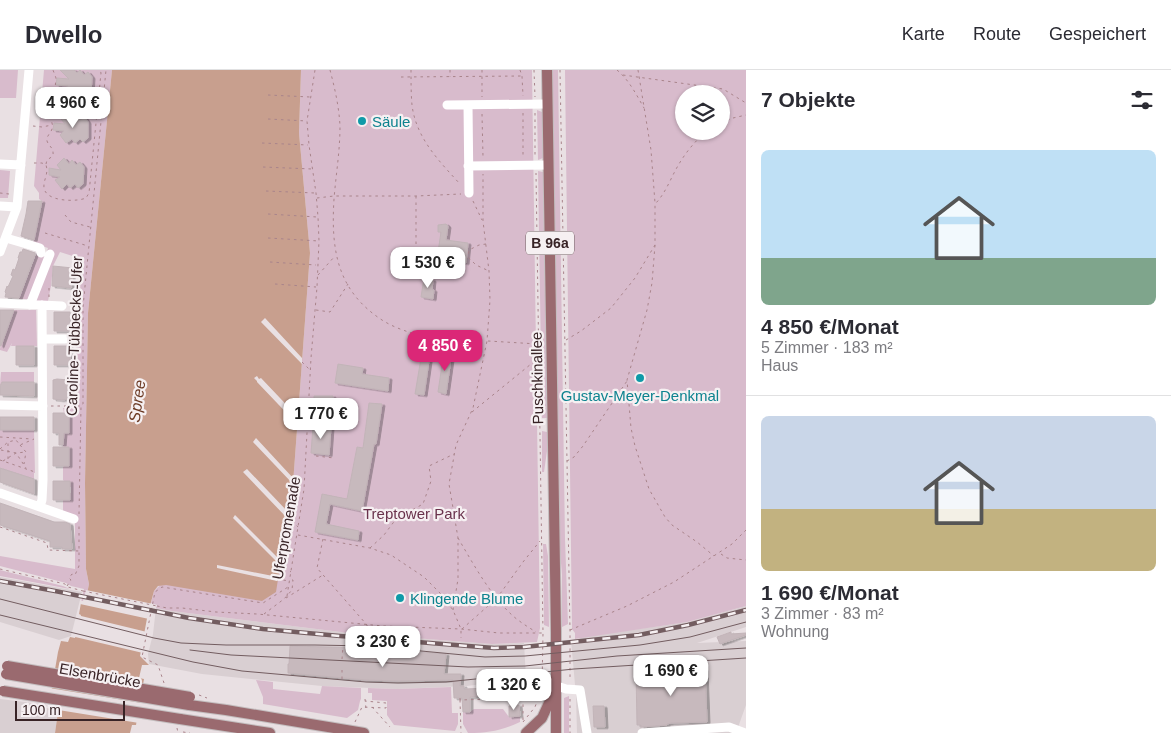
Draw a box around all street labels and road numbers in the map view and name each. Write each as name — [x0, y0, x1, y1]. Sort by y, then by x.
road number: B 96a — [526, 232, 574, 254]
street label: Caroline-Tübbecke-Ufer — [63, 256, 85, 416]
street label: Puschkinallee — [528, 332, 546, 424]
street label: Uferpromenade — [269, 475, 303, 581]
street label: Elsenbrücke — [58, 659, 142, 691]

